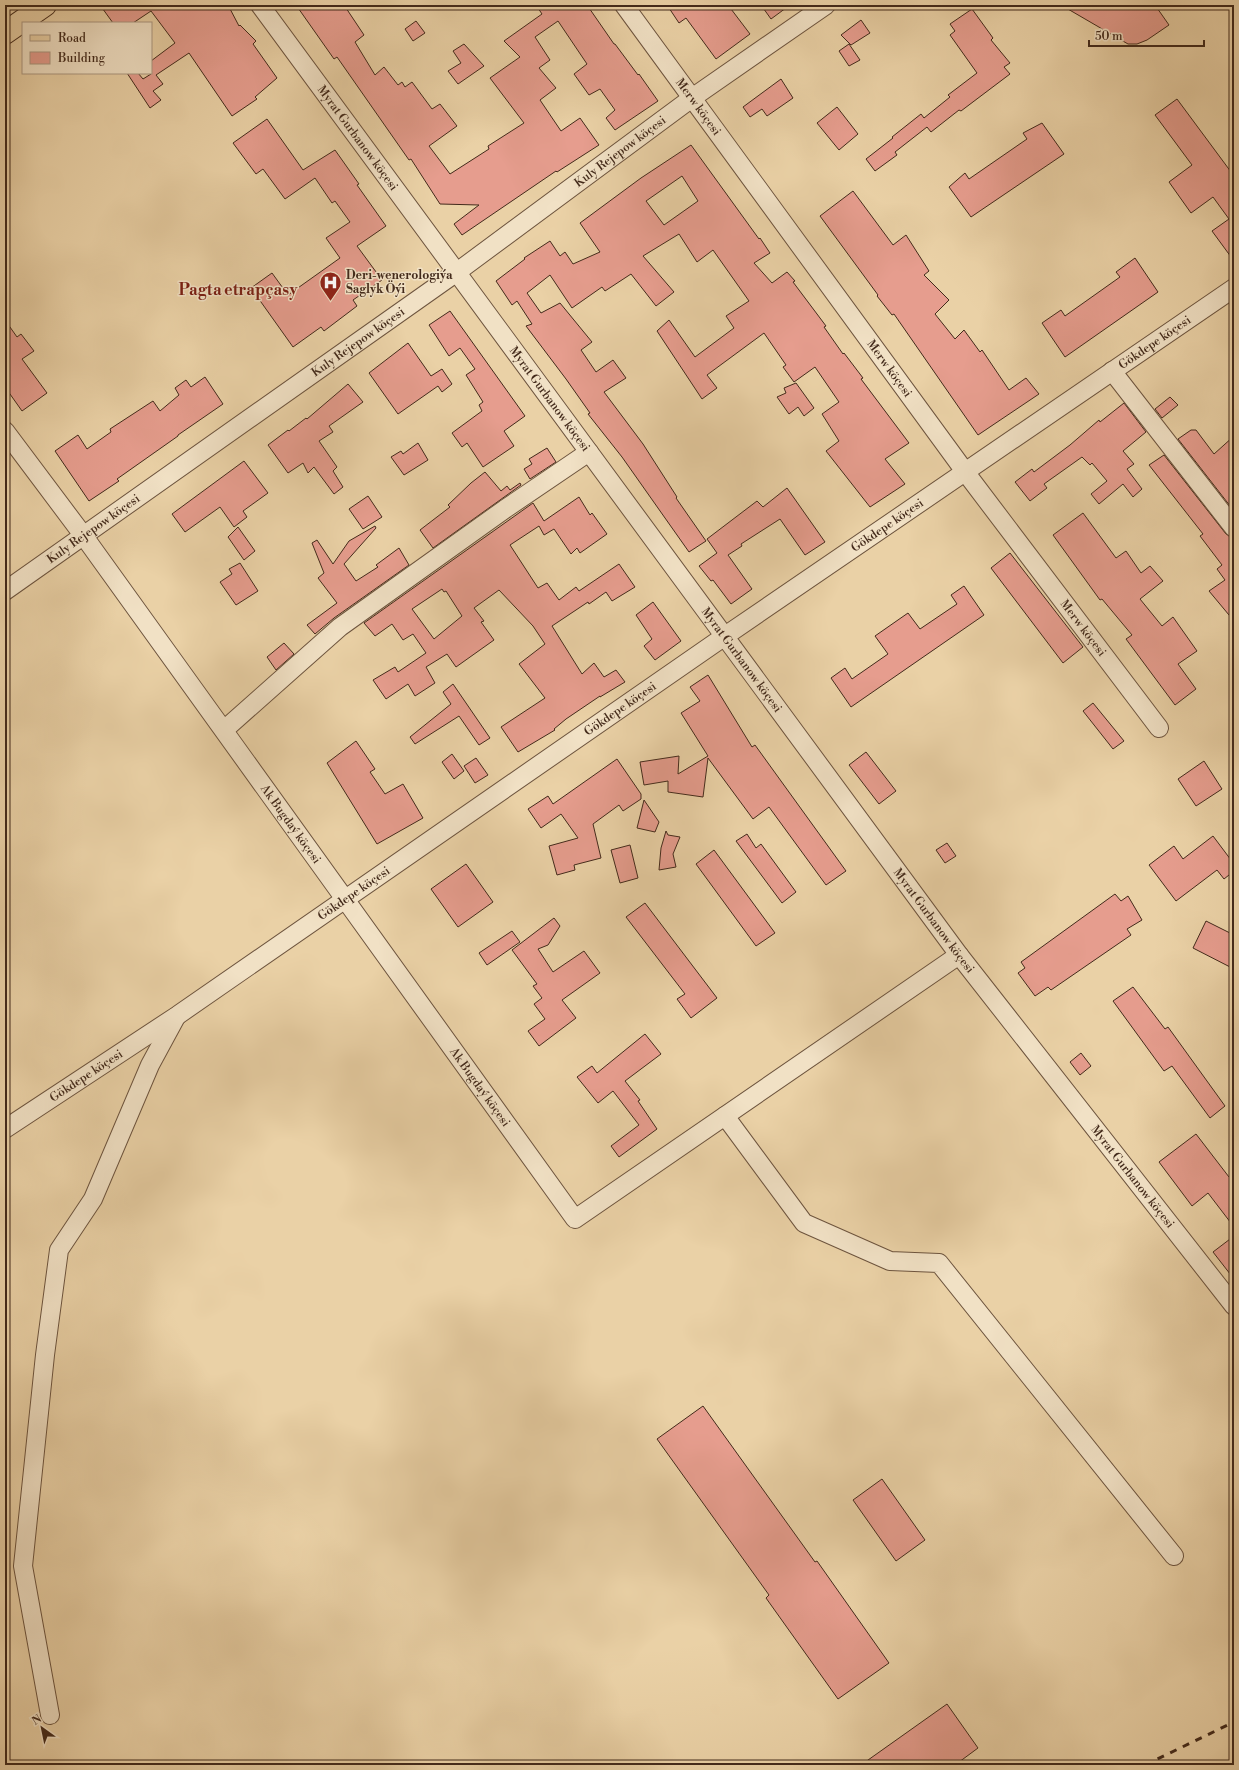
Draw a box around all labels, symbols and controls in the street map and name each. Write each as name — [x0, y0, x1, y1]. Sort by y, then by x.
legend — [22, 22, 152, 74]
scale bar — [1089, 22, 1204, 48]
text: 50 m — [1095, 29, 1123, 44]
text: Road — [58, 31, 86, 46]
text: Building — [57, 51, 106, 66]
street label: Merw köçesi — [672, 75, 724, 139]
street label: Myrat Gurbanow köçesi — [314, 83, 401, 194]
street label: Kuly Rejepow köçesi — [571, 113, 669, 191]
place label: Deri-wenerologiýa Saglyk Öýi — [346, 268, 453, 297]
hospital icon: Deri-wenerologiýa Saglyk Öýi — [317, 269, 343, 302]
district label: Pagta etrapçasy — [179, 280, 298, 300]
street label: Kuly Rejepow köçesi — [309, 304, 408, 380]
street label: Gökdepe köçesi — [1116, 313, 1194, 373]
street label: Merw köçesi — [863, 337, 915, 400]
street label: Myrat Gurbanow köçesi — [506, 344, 593, 455]
street label: Kuly Rejepow köçesi — [44, 491, 143, 567]
street label: Gökdepe köçesi — [848, 496, 926, 556]
street label: Merw köçesi — [1057, 597, 1109, 660]
street label: Myrat Gurbanow köçesi — [698, 605, 785, 716]
street label: Gökdepe köçesi — [581, 679, 659, 739]
street label: Ak Bugdaý köçesi — [256, 781, 324, 867]
street label: Gökdepe köçesi — [315, 863, 393, 924]
street label: Myrat Gurbanow köçesi — [890, 866, 977, 976]
street label: Ak Bugdaý köçesi — [446, 1044, 513, 1130]
street label: Gökdepe köçesi — [47, 1047, 126, 1106]
street label: Myrat Gurbanow köçesi — [1087, 1122, 1177, 1231]
north arrow — [22, 1708, 62, 1748]
text: N — [30, 1712, 45, 1729]

